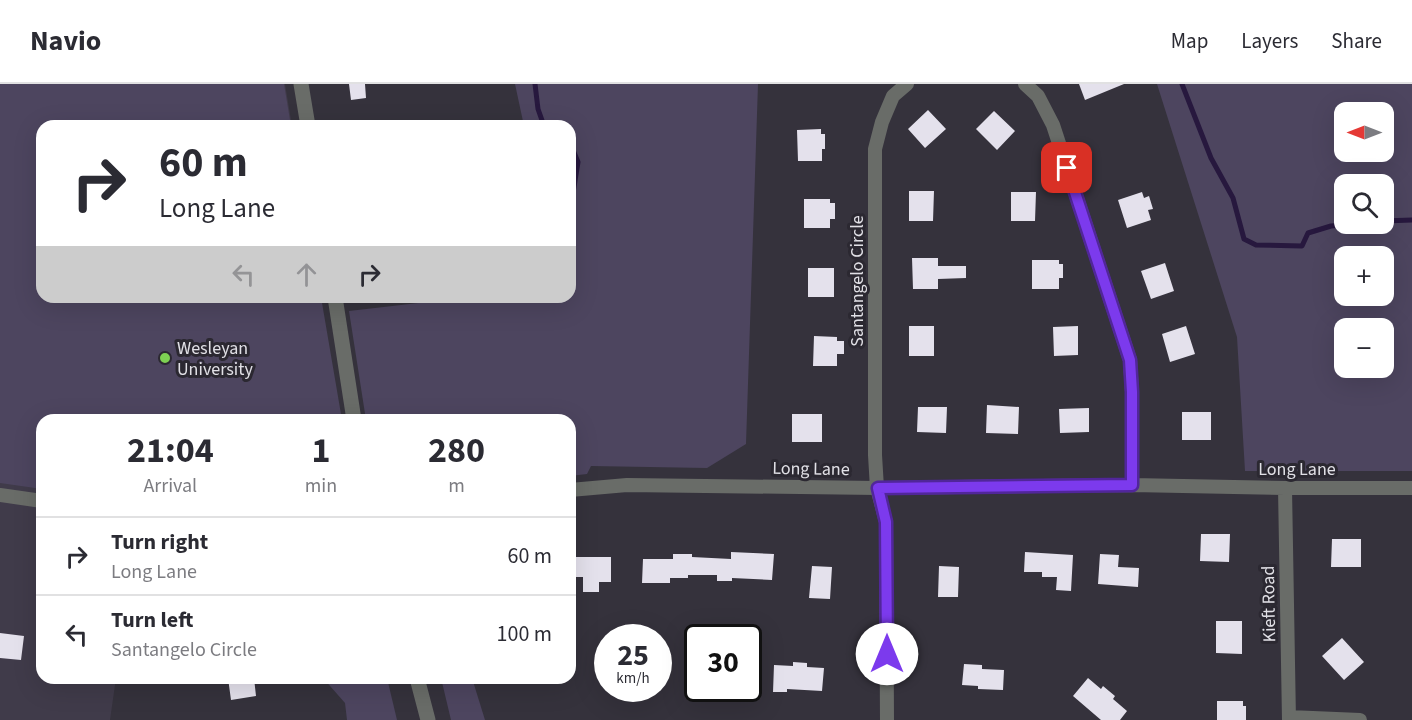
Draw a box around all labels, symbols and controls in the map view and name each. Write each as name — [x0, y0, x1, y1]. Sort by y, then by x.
text: Navio — [30, 21, 101, 61]
text: Map — [1171, 26, 1208, 56]
text: Layers — [1241, 26, 1298, 56]
text: Share — [1331, 26, 1382, 56]
north arrow — [1334, 102, 1394, 162]
map controls — [1334, 102, 1394, 378]
text: 60 m — [159, 133, 248, 193]
pin — [1041, 142, 1092, 193]
icon: right — [60, 144, 138, 222]
icon: arrive — [1050, 151, 1083, 184]
button: search — [1334, 174, 1394, 234]
text: Long Lane — [159, 189, 275, 228]
street label: Santangelo Circle — [845, 215, 870, 347]
button: + — [1334, 246, 1394, 306]
icon: left — [227, 258, 260, 291]
icon: ahead — [290, 258, 323, 291]
icon: right — [353, 258, 386, 291]
button: − — [1334, 318, 1394, 378]
place label: Wesleyan University — [177, 336, 253, 382]
marker: Wesleyan University — [158, 351, 172, 365]
text: 21:04 — [127, 425, 214, 476]
text: 1 — [311, 425, 330, 476]
text: 280 — [428, 425, 485, 476]
street label: Long Lane — [772, 456, 850, 482]
street label: Long Lane — [1258, 457, 1336, 482]
text: Arrival — [143, 472, 197, 500]
text: min — [305, 472, 337, 500]
text: m — [448, 472, 465, 500]
text: Turn right — [111, 526, 208, 558]
icon: right — [60, 540, 93, 573]
text: 60 m — [507, 540, 552, 572]
text: Long Lane — [111, 558, 197, 586]
street label: Kieft Road — [1256, 565, 1282, 643]
text: Turn left — [111, 604, 193, 636]
icon: left — [60, 618, 93, 651]
text: 100 m — [497, 618, 552, 650]
position arrow — [855, 622, 919, 686]
speed limit sign: 30 — [684, 624, 762, 702]
text: 25 — [617, 634, 649, 677]
text: Santangelo Circle — [111, 636, 257, 664]
text: km/h — [616, 668, 650, 689]

